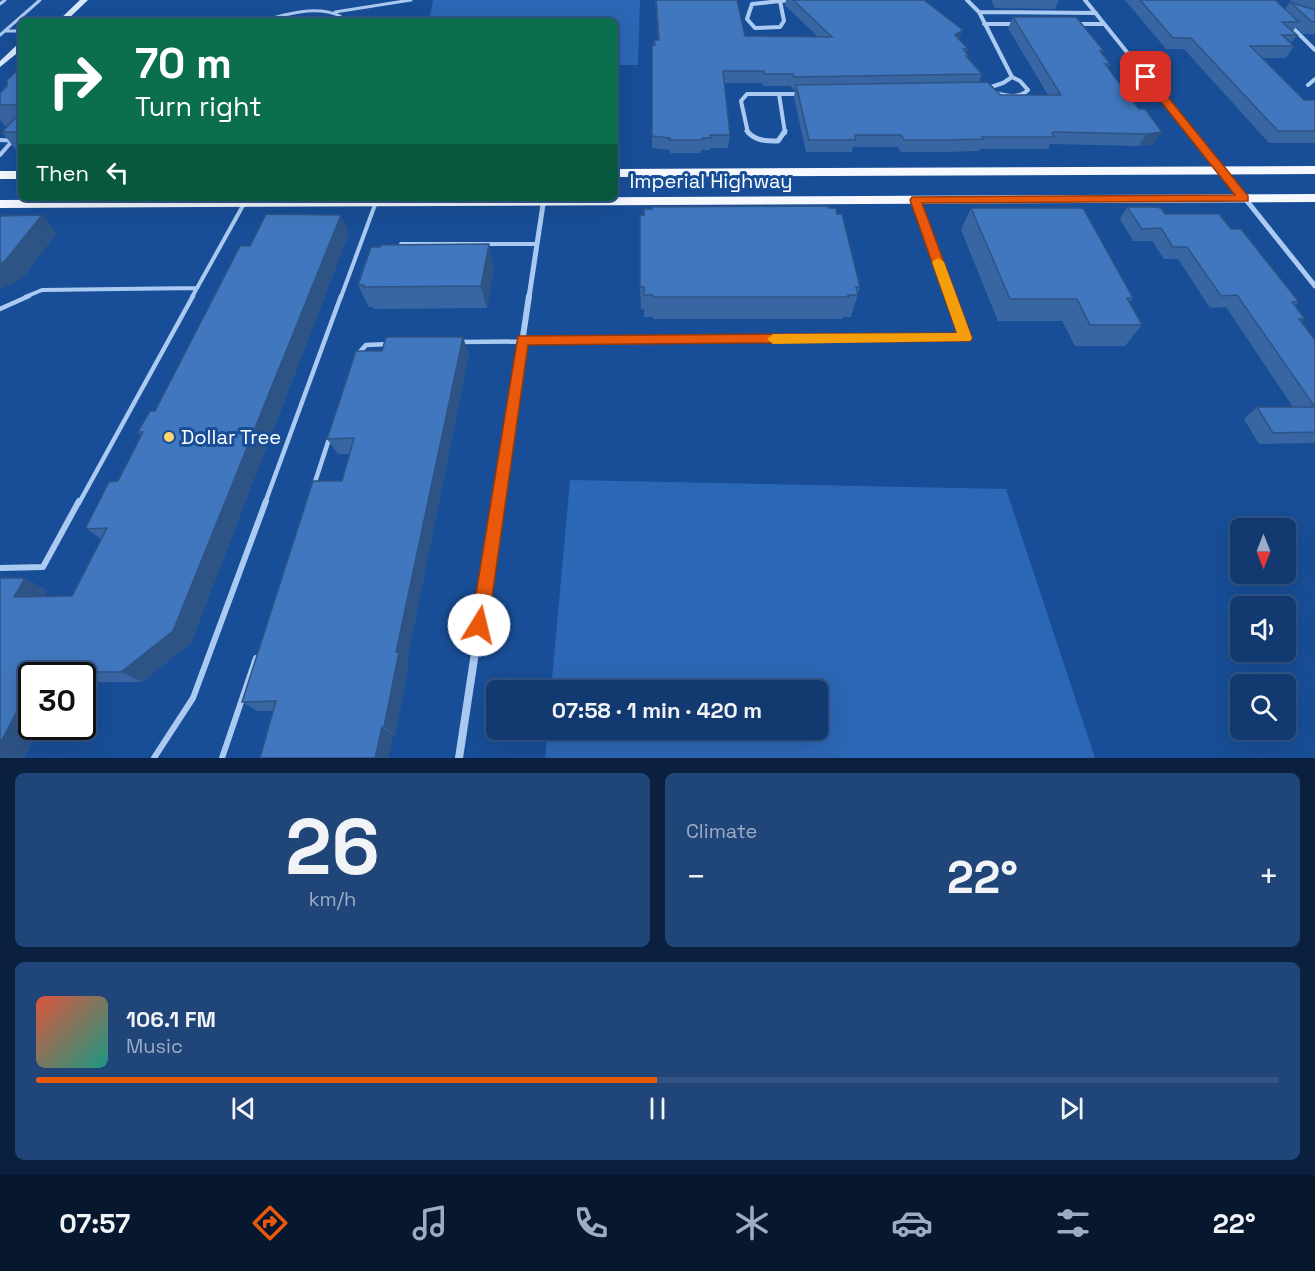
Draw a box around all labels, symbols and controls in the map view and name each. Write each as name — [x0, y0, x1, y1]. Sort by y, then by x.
text: 70 m — [135, 37, 232, 90]
icon: right — [36, 42, 114, 120]
pin — [1120, 51, 1171, 102]
icon: arrive — [1129, 60, 1162, 93]
text: Turn right — [135, 89, 262, 124]
icon: left — [101, 156, 134, 189]
text: Then — [36, 159, 89, 187]
street label: Imperial Highway — [629, 168, 793, 194]
place label: Dollar Tree — [181, 424, 281, 450]
marker: Dollar Tree — [162, 430, 176, 444]
north arrow — [1230, 518, 1296, 584]
map controls — [1230, 518, 1296, 740]
position arrow — [447, 593, 511, 657]
button: sound — [1230, 596, 1296, 662]
speed limit sign: 30 — [18, 662, 96, 740]
button: search — [1230, 674, 1296, 740]
text: 07:58 · 1 min · 420 m — [552, 696, 762, 724]
text: 26 — [285, 797, 380, 897]
text: Climate — [686, 818, 757, 844]
text: 22° — [947, 849, 1018, 906]
text: − — [686, 856, 706, 898]
text: + — [1259, 856, 1279, 898]
text: km/h — [309, 886, 356, 912]
text: 106.1 FM — [126, 1005, 216, 1033]
text: Music — [126, 1033, 183, 1059]
icon: previous — [227, 1092, 260, 1125]
icon: pause — [641, 1092, 674, 1125]
icon: next — [1055, 1092, 1088, 1125]
icon: directions — [249, 1202, 291, 1244]
icon: music — [409, 1202, 451, 1244]
icon: phone — [570, 1202, 612, 1244]
icon: climate — [731, 1202, 773, 1244]
icon: car — [891, 1202, 933, 1244]
icon: filters — [1052, 1202, 1094, 1244]
text: 07:57 — [59, 1206, 130, 1241]
text: 22° — [1213, 1206, 1256, 1241]

